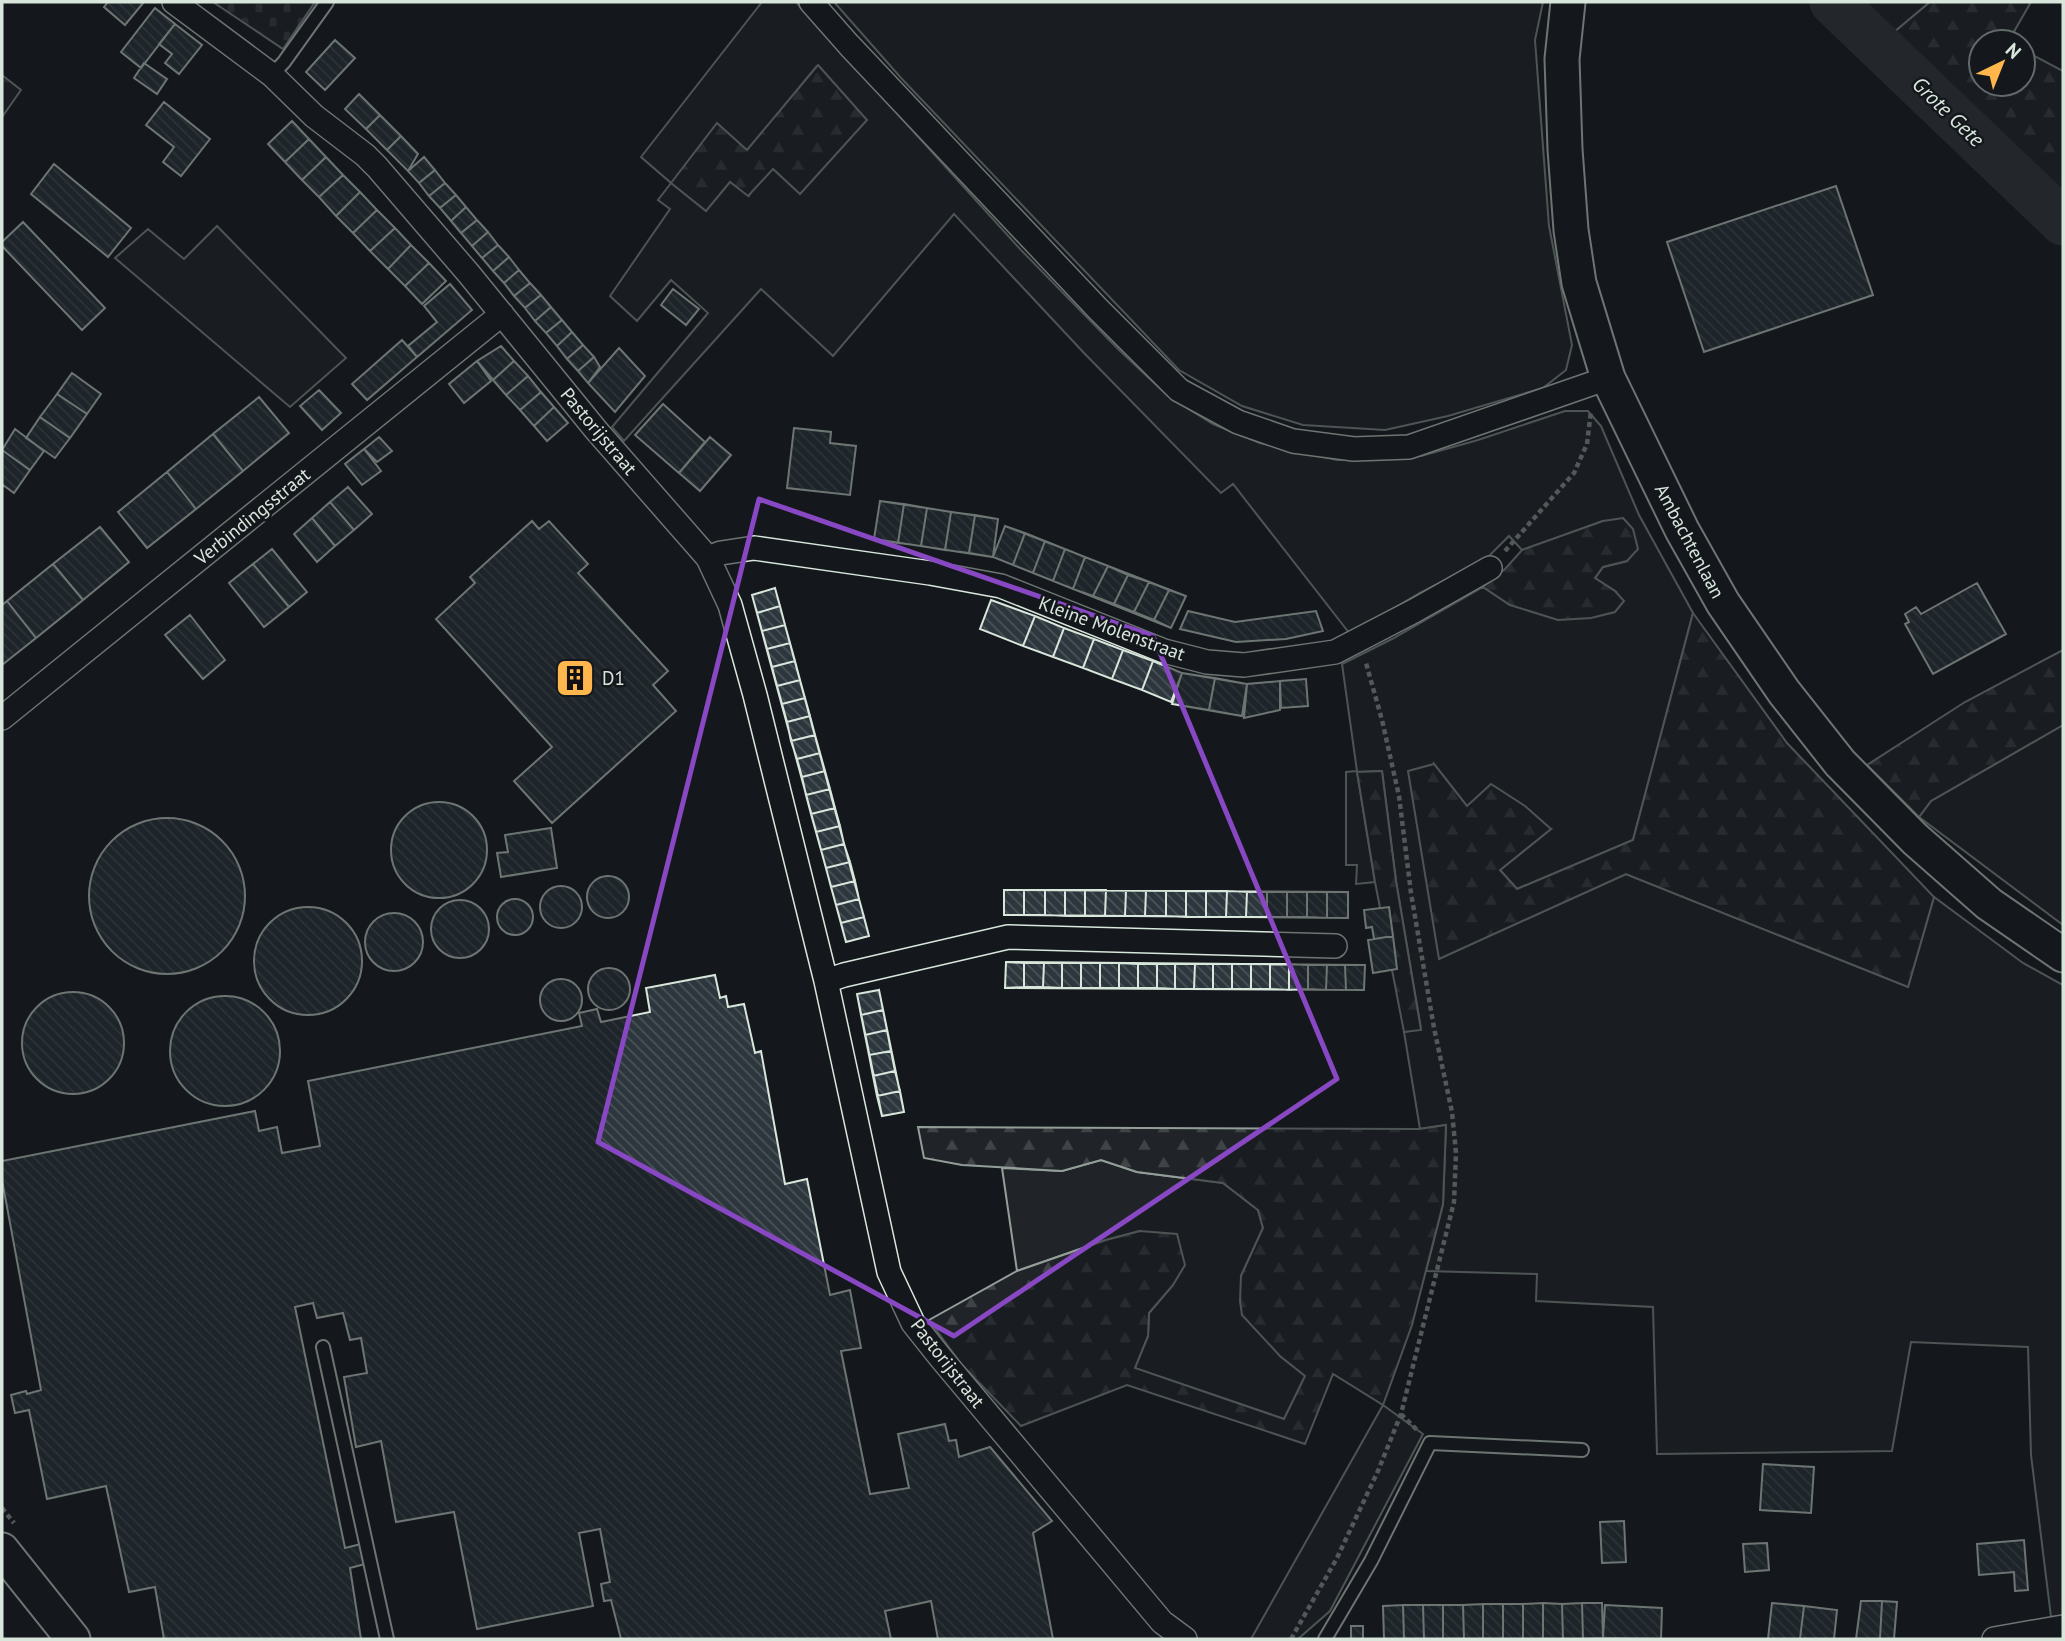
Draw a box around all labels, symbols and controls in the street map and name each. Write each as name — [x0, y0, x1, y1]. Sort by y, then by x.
north arrow — [1967, 28, 2037, 98]
text: N — [2001, 38, 2026, 64]
water label: Grote Gete — [1907, 71, 1990, 153]
street label: Pastorijstraat — [556, 382, 643, 480]
street label: Verbindingsstraat — [189, 462, 315, 571]
street label: Ambachtenlaan — [1650, 480, 1730, 602]
street label: Kleine Molenstraat — [1036, 590, 1189, 666]
building icon: D1 — [554, 657, 596, 699]
place label: D1 — [602, 666, 625, 690]
street label: Pastorijstraat — [906, 1314, 991, 1413]

